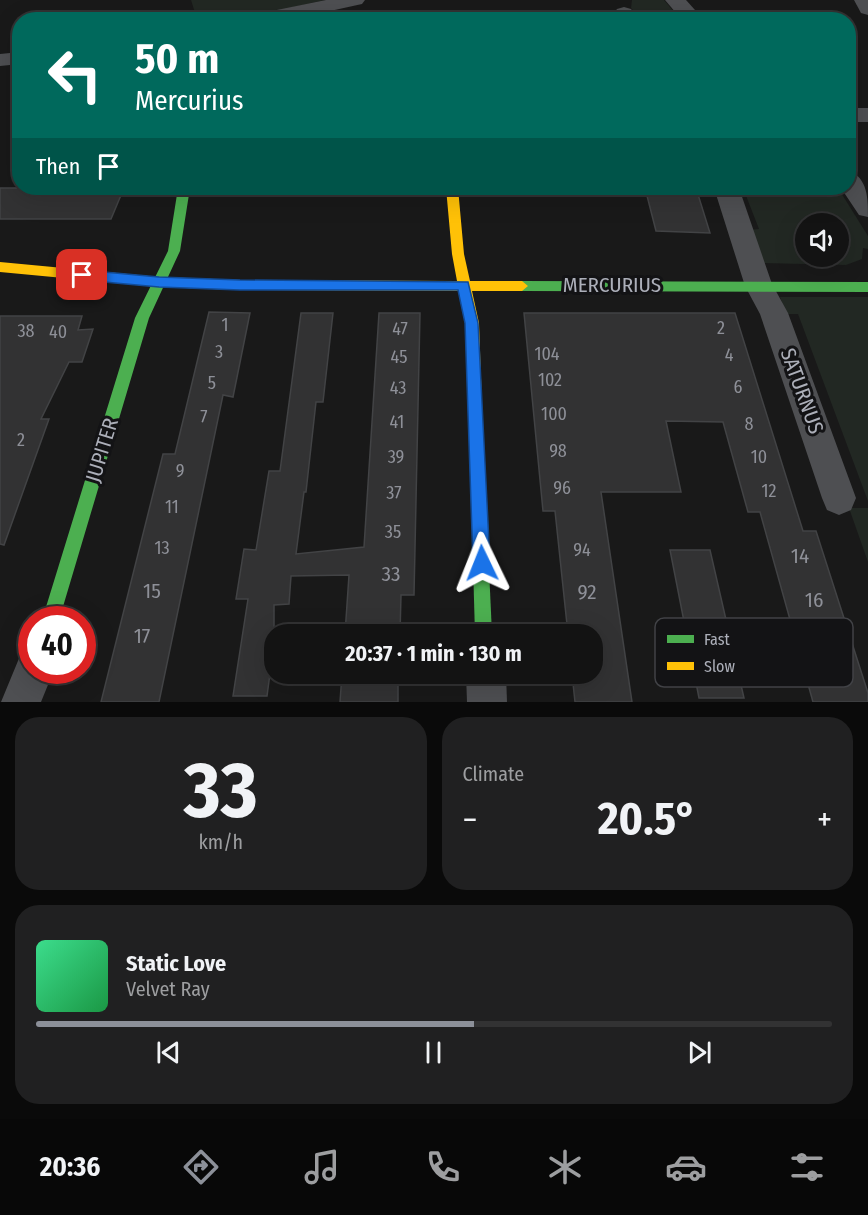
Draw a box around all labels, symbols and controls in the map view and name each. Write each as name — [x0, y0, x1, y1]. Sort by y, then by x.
text: 50 m — [135, 34, 219, 84]
icon: left — [36, 36, 114, 114]
text: Mercurius — [135, 85, 244, 117]
icon: arrive — [92, 150, 125, 183]
text: Then — [36, 153, 80, 180]
map controls — [795, 213, 849, 267]
button: sound — [795, 213, 849, 267]
pin — [56, 249, 107, 300]
icon: arrive — [65, 258, 98, 291]
street label: MERCURIUS — [563, 272, 661, 298]
house number: 1 — [221, 314, 229, 336]
house number: 2 — [717, 317, 725, 339]
house number: 47 — [392, 318, 408, 340]
house number: 38 — [17, 320, 35, 342]
house number: 40 — [49, 321, 67, 343]
house number: 3 — [215, 341, 223, 363]
house number: 104 — [534, 343, 560, 365]
house number: 4 — [725, 344, 734, 366]
street label: SATURNUS — [775, 345, 829, 437]
house number: 45 — [391, 346, 407, 368]
house number: 102 — [538, 369, 562, 391]
house number: 5 — [208, 372, 216, 394]
house number: 6 — [734, 376, 743, 398]
house number: 43 — [390, 377, 406, 399]
house number: 100 — [541, 403, 567, 425]
house number: 7 — [200, 406, 208, 428]
house number: 41 — [390, 411, 404, 433]
house number: 8 — [745, 413, 754, 435]
street label: JUPITER — [80, 414, 124, 485]
house number: 2 — [17, 429, 25, 451]
house number: 98 — [549, 440, 567, 462]
house number: 39 — [388, 446, 404, 468]
house number: 10 — [751, 446, 767, 468]
house number: 9 — [176, 460, 184, 482]
house number: 96 — [553, 477, 571, 499]
house number: 12 — [762, 480, 777, 502]
house number: 37 — [386, 482, 402, 504]
house number: 11 — [165, 496, 179, 518]
house number: 35 — [385, 521, 401, 543]
position arrow — [450, 531, 514, 595]
house number: 13 — [154, 537, 170, 559]
house number: 94 — [573, 539, 591, 561]
house number: 14 — [791, 543, 809, 569]
house number: 33 — [382, 561, 400, 587]
house number: 15 — [143, 578, 161, 604]
house number: 92 — [577, 579, 597, 605]
house number: 16 — [805, 587, 823, 613]
speed limit sign: 40 — [18, 606, 96, 684]
legend — [655, 618, 853, 687]
house number: 17 — [134, 623, 150, 649]
text: Fast — [704, 630, 731, 649]
text: 20:37 · 1 min · 130 m — [345, 640, 522, 667]
text: Slow — [704, 657, 735, 676]
text: 33 — [184, 744, 258, 838]
text: Climate — [463, 762, 524, 786]
text: 20.5° — [598, 792, 697, 846]
text: − — [463, 800, 477, 840]
text: + — [817, 800, 832, 840]
text: km/h — [198, 830, 243, 854]
text: Static Love — [126, 950, 226, 977]
text: Velvet Ray — [126, 977, 210, 1001]
icon: previous — [152, 1036, 185, 1069]
icon: pause — [417, 1036, 450, 1069]
icon: next — [683, 1036, 716, 1069]
icon: directions — [180, 1146, 222, 1188]
icon: music — [301, 1146, 343, 1188]
icon: phone — [422, 1146, 464, 1188]
icon: climate — [544, 1146, 586, 1188]
icon: car — [665, 1146, 707, 1188]
icon: filters — [786, 1146, 828, 1188]
text: 20:36 — [40, 1151, 100, 1183]

